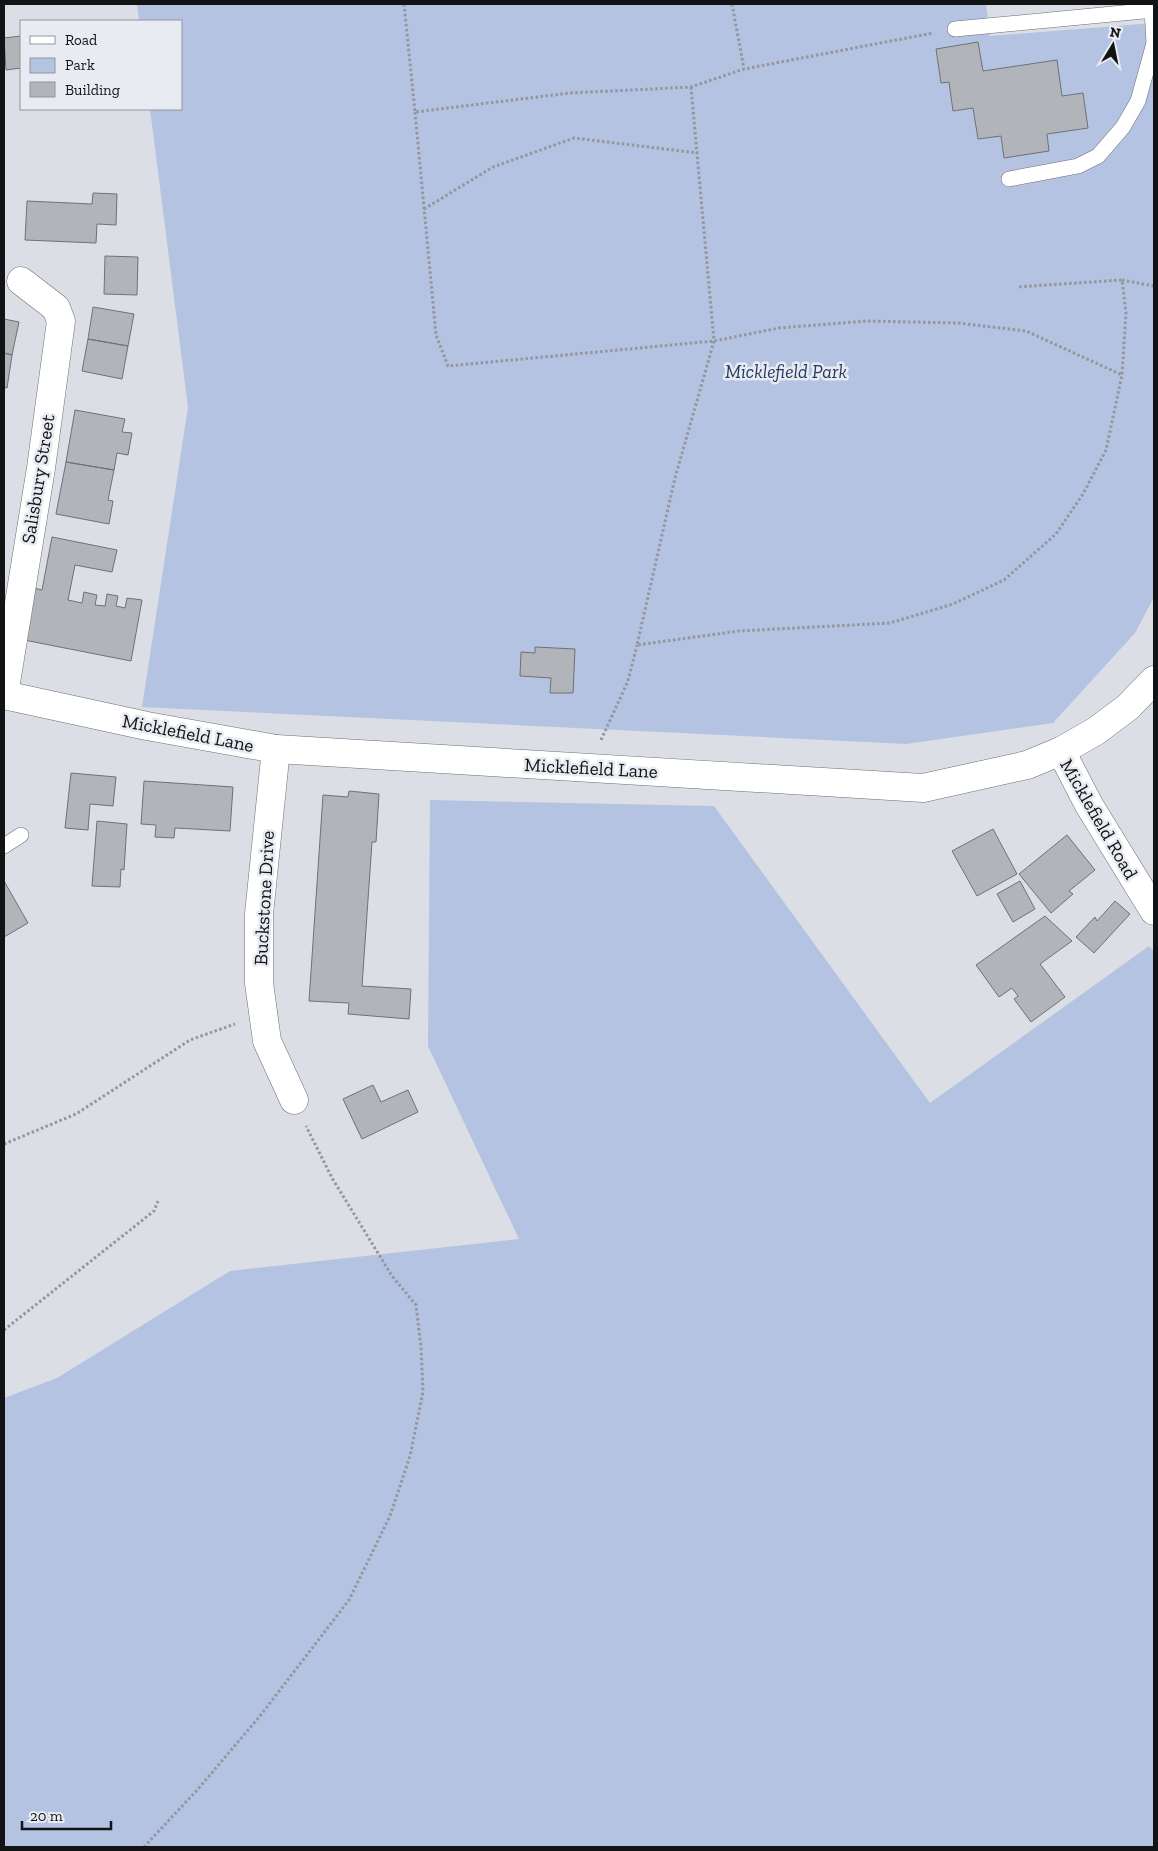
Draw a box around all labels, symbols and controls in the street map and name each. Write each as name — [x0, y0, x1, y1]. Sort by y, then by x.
legend — [20, 20, 182, 110]
north arrow — [1088, 20, 1138, 70]
text: N — [1108, 23, 1122, 42]
text: Road — [65, 31, 98, 49]
text: Park — [65, 56, 95, 74]
text: Building — [65, 81, 120, 99]
park label: Micklefield Park — [725, 360, 847, 383]
street label: Salisbury Street — [16, 413, 60, 545]
street label: Micklefield Lane — [120, 709, 256, 757]
street label: Micklefield Lane — [524, 753, 658, 783]
street label: Micklefield Road — [1055, 755, 1143, 884]
street label: Buckstone Drive — [249, 830, 279, 966]
scale bar — [22, 1798, 111, 1830]
text: 20 m — [30, 1807, 63, 1825]

